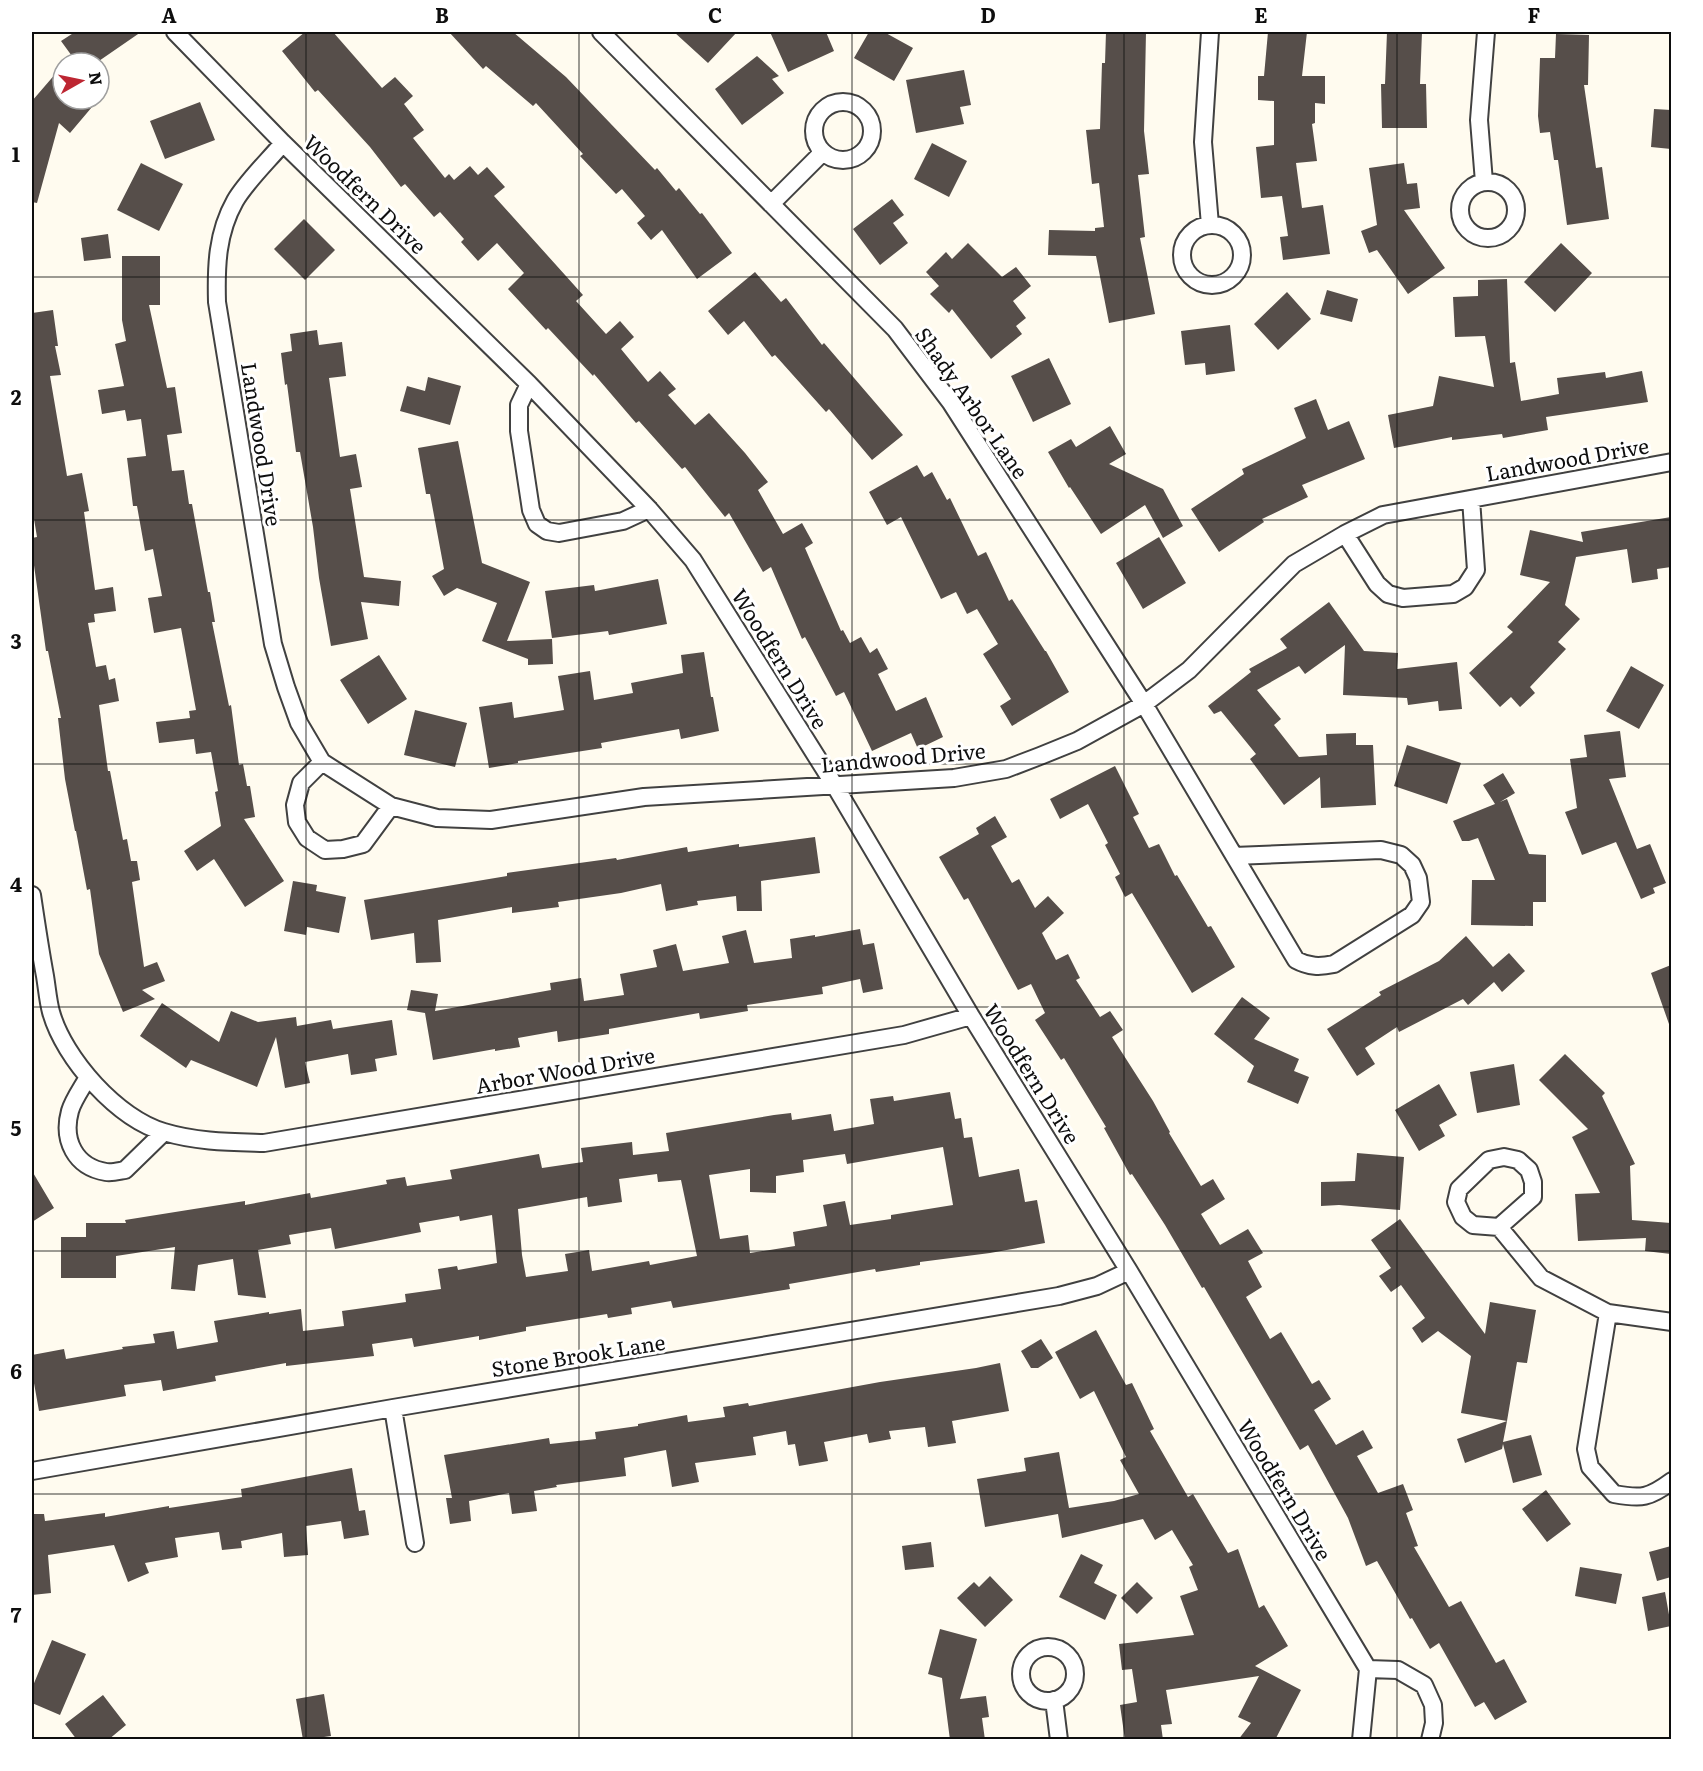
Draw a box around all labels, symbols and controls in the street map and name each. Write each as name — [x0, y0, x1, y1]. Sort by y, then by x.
text: A — [161, 0, 177, 29]
text: B — [435, 0, 449, 29]
text: C — [708, 0, 722, 29]
text: D — [980, 0, 996, 29]
text: E — [1254, 0, 1268, 29]
text: F — [1528, 0, 1541, 29]
north arrow — [51, 51, 111, 111]
text: N — [84, 70, 110, 87]
street label: Woodfern Drive — [298, 126, 434, 260]
text: 1 — [12, 138, 20, 168]
street label: Shady Arbor Lane — [909, 320, 1037, 484]
street label: Landwood Drive — [235, 360, 291, 528]
text: 2 — [11, 381, 22, 411]
street label: Landwood Drive — [1483, 428, 1651, 488]
street label: Woodfern Drive — [725, 582, 837, 734]
text: 3 — [10, 625, 22, 655]
street label: Landwood Drive — [819, 733, 987, 779]
text: 4 — [10, 868, 22, 898]
street label: Woodfern Drive — [977, 997, 1089, 1149]
street label: Arbor Wood Drive — [473, 1038, 657, 1100]
text: 5 — [11, 1112, 22, 1142]
street label: Stone Brook Lane — [489, 1325, 667, 1383]
text: 6 — [10, 1355, 22, 1385]
street label: Woodfern Drive — [1231, 1412, 1341, 1566]
text: 7 — [11, 1599, 22, 1629]

